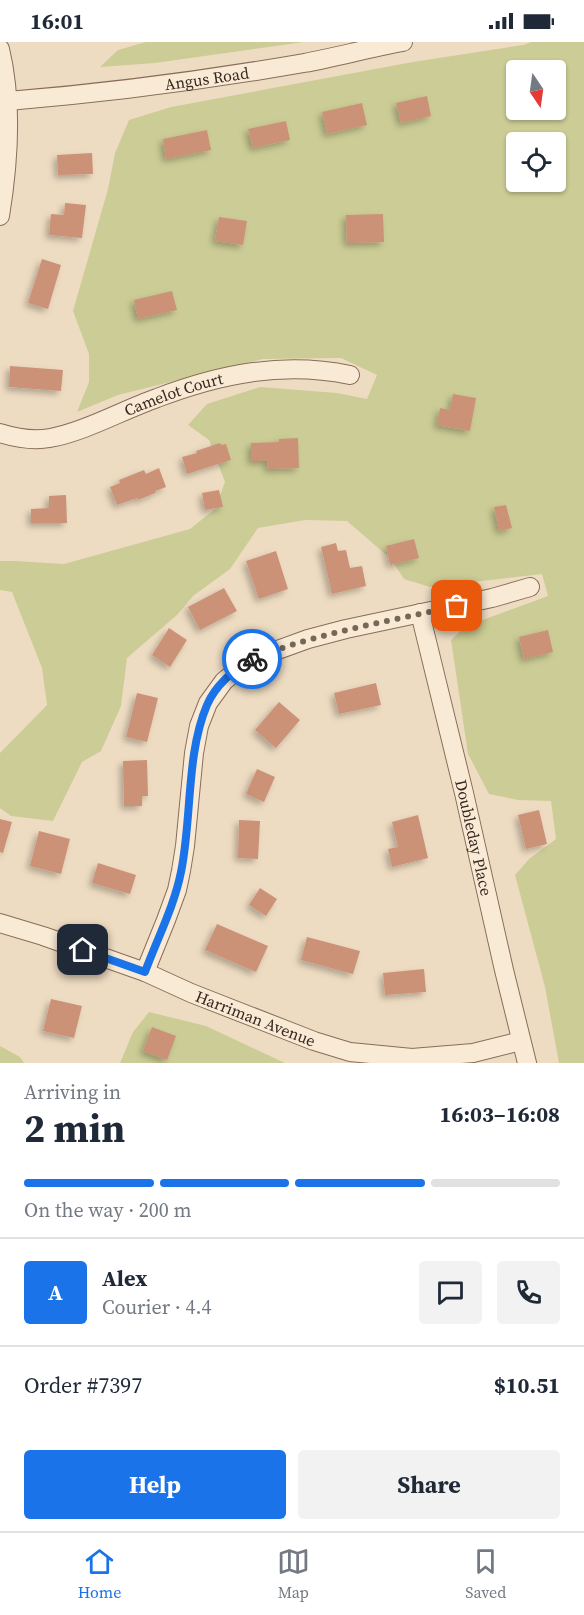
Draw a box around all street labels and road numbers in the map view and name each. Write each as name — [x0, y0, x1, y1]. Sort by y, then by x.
street label: Angus Road — [163, 61, 250, 95]
street label: Camelot Court — [120, 367, 226, 421]
street label: Doubleday Place — [450, 777, 498, 898]
street label: Harriman Avenue — [192, 985, 319, 1052]

